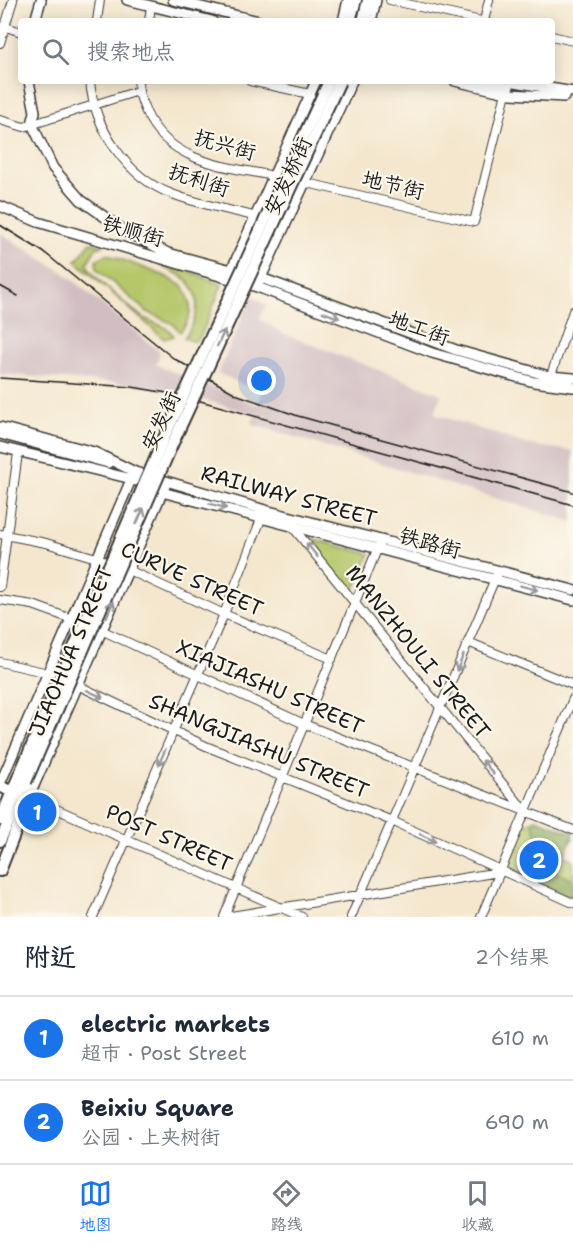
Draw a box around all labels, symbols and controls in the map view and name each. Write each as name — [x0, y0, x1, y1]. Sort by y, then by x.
search box — [18, 18, 555, 84]
icon: search — [39, 35, 72, 68]
text: 搜索地点 — [87, 37, 175, 66]
street label: 抚兴街 — [191, 123, 259, 167]
street label: 安发桥街 — [258, 132, 318, 220]
street label: 抚利街 — [165, 157, 233, 203]
street label: 地节街 — [359, 164, 427, 206]
street label: 铁顺街 — [99, 209, 167, 253]
street label: 地工街 — [385, 304, 453, 352]
one-way arrow — [322, 310, 340, 321]
one-way arrow — [216, 330, 228, 348]
your location — [247, 366, 276, 395]
street label: 安发街 — [135, 387, 187, 455]
street label: RAILWAY STREET — [198, 459, 380, 533]
one-way arrow — [208, 501, 227, 513]
one-way arrow — [135, 507, 147, 525]
street label: 铁路街 — [396, 521, 464, 565]
street label: CURVE STREET — [116, 535, 268, 623]
one-way arrow — [306, 542, 319, 558]
street label: MANZHOULI STREET — [339, 559, 497, 745]
street label: JIAOHUA STREET — [22, 562, 120, 740]
one-way arrow — [519, 583, 538, 594]
one-way arrow — [105, 600, 116, 618]
street label: XIAJIASHU STREET — [172, 633, 368, 741]
one-way arrow — [454, 653, 465, 671]
street label: SHANGJIASHU STREET — [145, 687, 373, 805]
one-way arrow — [85, 688, 103, 700]
one-way arrow — [155, 748, 167, 766]
one-way arrow — [482, 759, 495, 775]
pin: 1 — [18, 790, 57, 834]
street label: POST STREET — [101, 798, 237, 878]
one-way arrow — [418, 833, 436, 844]
pin: 2 — [520, 838, 558, 882]
text: 附近 — [24, 939, 76, 974]
text: 2个结果 — [475, 944, 549, 970]
text: electric markets — [81, 1010, 270, 1039]
text: 1 — [39, 1025, 48, 1051]
text: 610 m — [491, 1025, 549, 1051]
text: 超市 · Post Street — [81, 1040, 247, 1066]
text: Beixiu Square — [81, 1094, 234, 1123]
text: 2 — [37, 1109, 51, 1135]
text: 690 m — [485, 1109, 549, 1135]
text: 公园 · 上夹树街 — [81, 1124, 220, 1150]
tab: 地图 — [79, 1177, 112, 1235]
tab: 路线 — [270, 1177, 303, 1235]
tab: 收藏 — [461, 1177, 494, 1235]

